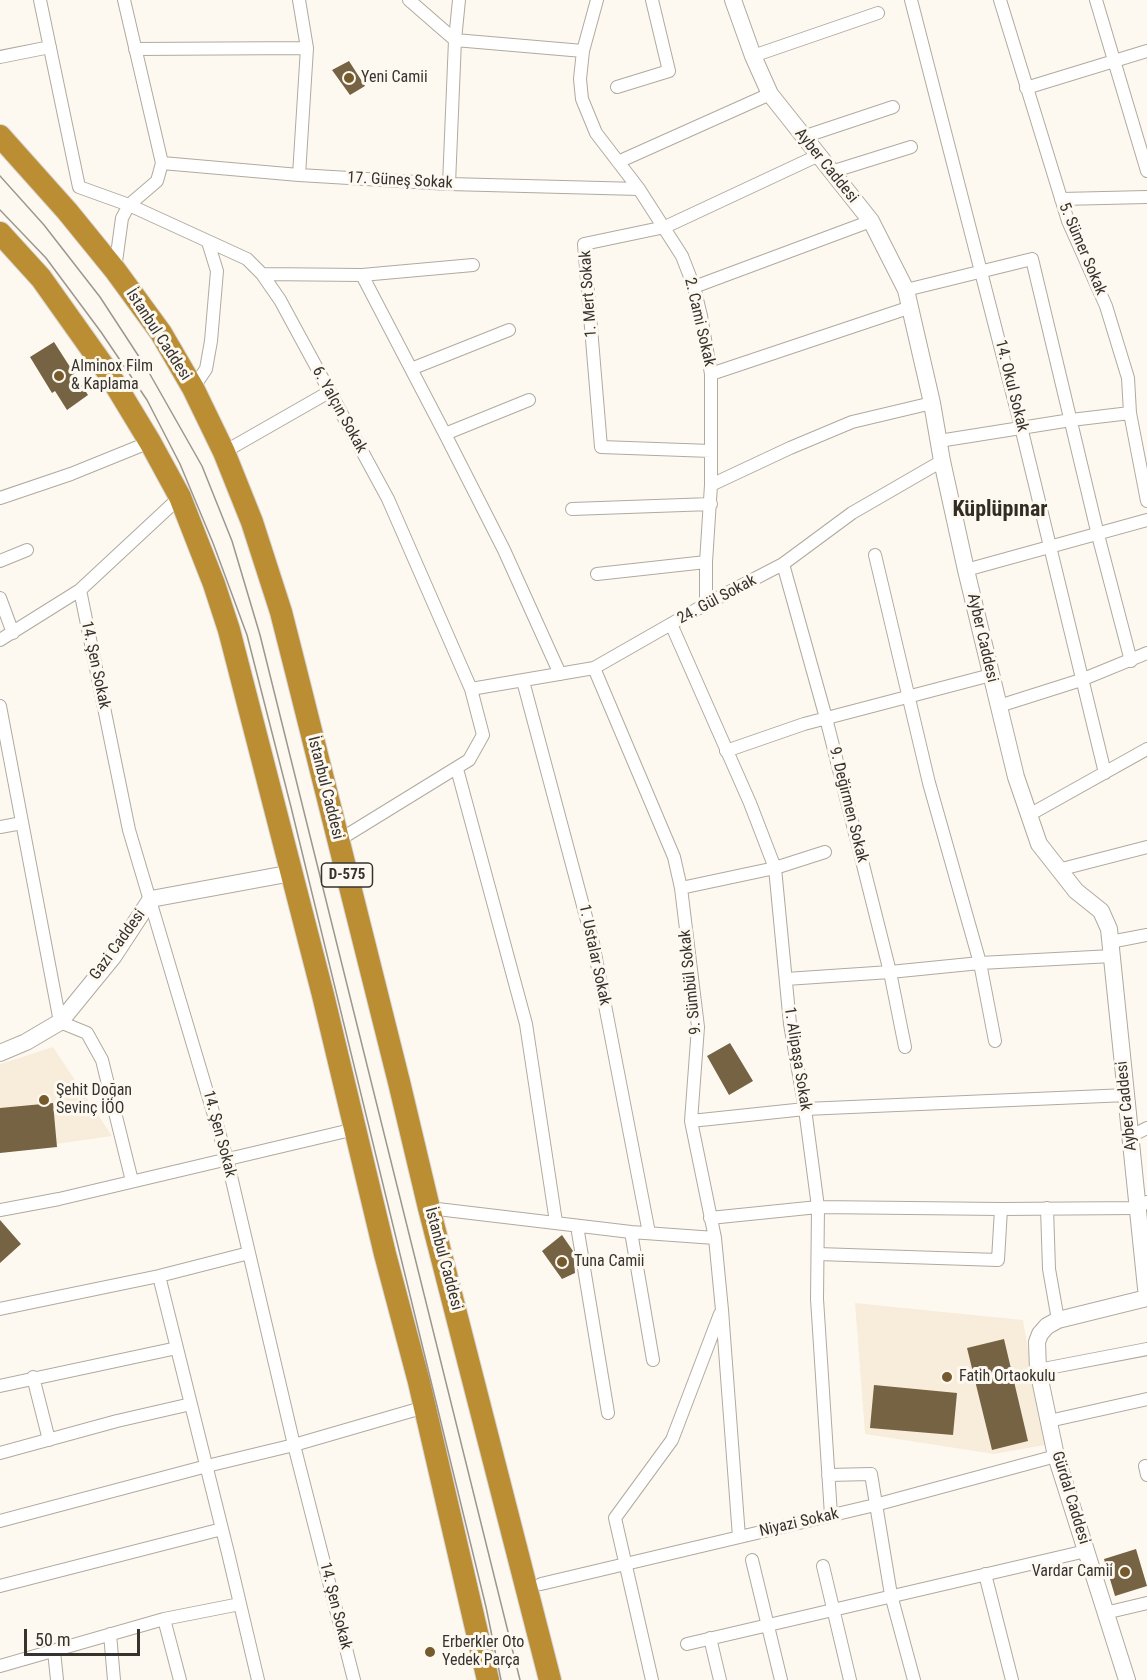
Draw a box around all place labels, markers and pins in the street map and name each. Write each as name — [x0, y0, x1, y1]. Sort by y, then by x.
place label: Yeni Camii — [361, 68, 428, 88]
marker: Yeni Camii — [342, 71, 356, 85]
place label: Alminox Film & Kaplama — [71, 357, 153, 395]
marker: Alminox Film & Kaplama — [52, 369, 66, 383]
place label: Şehit Doğan Sevinç İÖO — [56, 1081, 132, 1119]
marker: Şehit Doğan Sevinç İÖO — [37, 1093, 51, 1107]
place label: Tuna Camii — [574, 1252, 645, 1272]
marker: Tuna Camii — [555, 1255, 569, 1269]
place label: Fatih Ortaokulu — [959, 1367, 1056, 1387]
marker: Fatih Ortaokulu — [940, 1370, 954, 1384]
place label: Vardar Camii — [1032, 1562, 1113, 1582]
marker: Vardar Camii — [1118, 1565, 1132, 1579]
place label: Erberkler Oto Yedek Parça — [442, 1633, 524, 1671]
marker: Erberkler Oto Yedek Parça — [423, 1645, 437, 1659]

